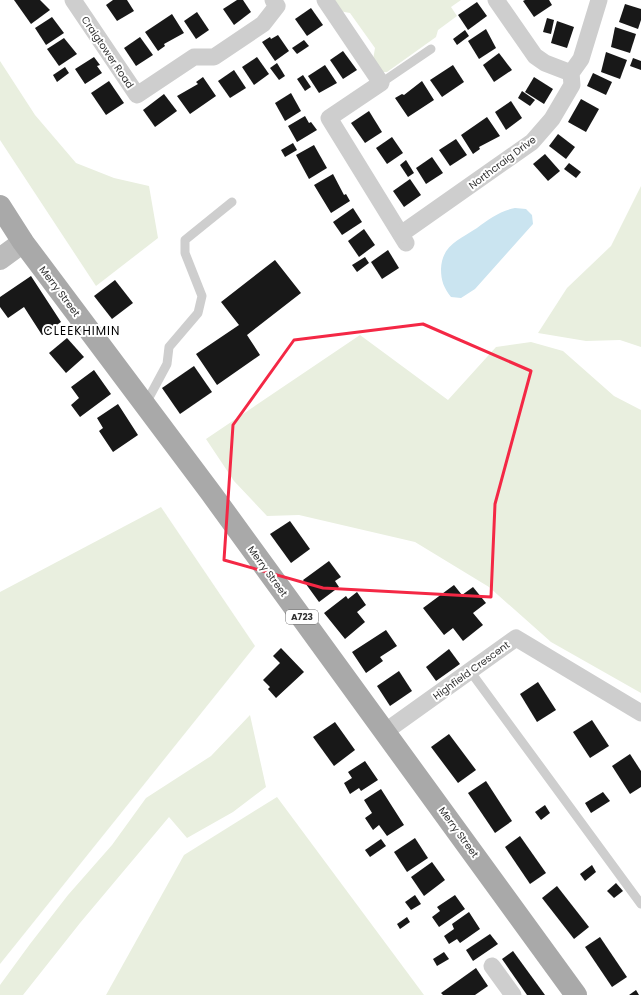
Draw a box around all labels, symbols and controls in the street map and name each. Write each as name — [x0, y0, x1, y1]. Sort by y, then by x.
street label: Craigtower Road — [78, 13, 137, 91]
street label: Northcraig Drive — [466, 132, 539, 193]
street label: Merry Street — [36, 263, 84, 320]
district label: CLEEKHIMIN — [44, 322, 120, 339]
street label: Merry Street — [244, 543, 291, 600]
road number: A723 — [286, 610, 318, 624]
street label: Highfield Crescent — [430, 637, 513, 703]
street label: Merry Street — [435, 804, 482, 861]

